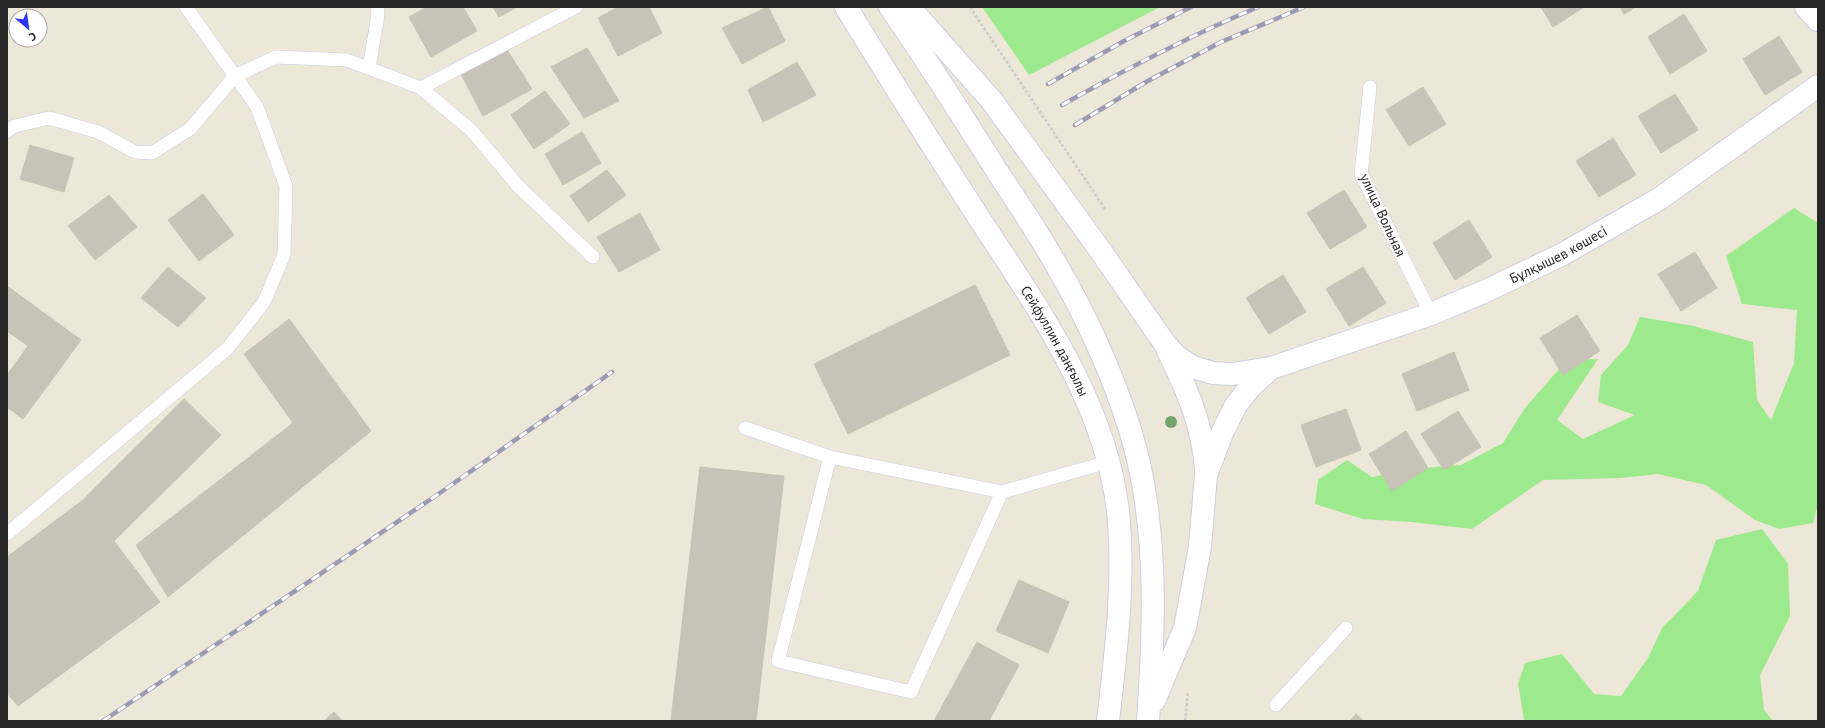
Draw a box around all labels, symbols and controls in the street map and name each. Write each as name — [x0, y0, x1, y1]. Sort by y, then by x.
north arrow — [8, 8, 48, 48]
text: С — [27, 29, 39, 44]
street label: улица Вольная — [1356, 171, 1410, 259]
street label: Бұлқышев көшесі — [1507, 222, 1610, 287]
street label: Сейфуллин даңғылы — [1017, 282, 1093, 399]

